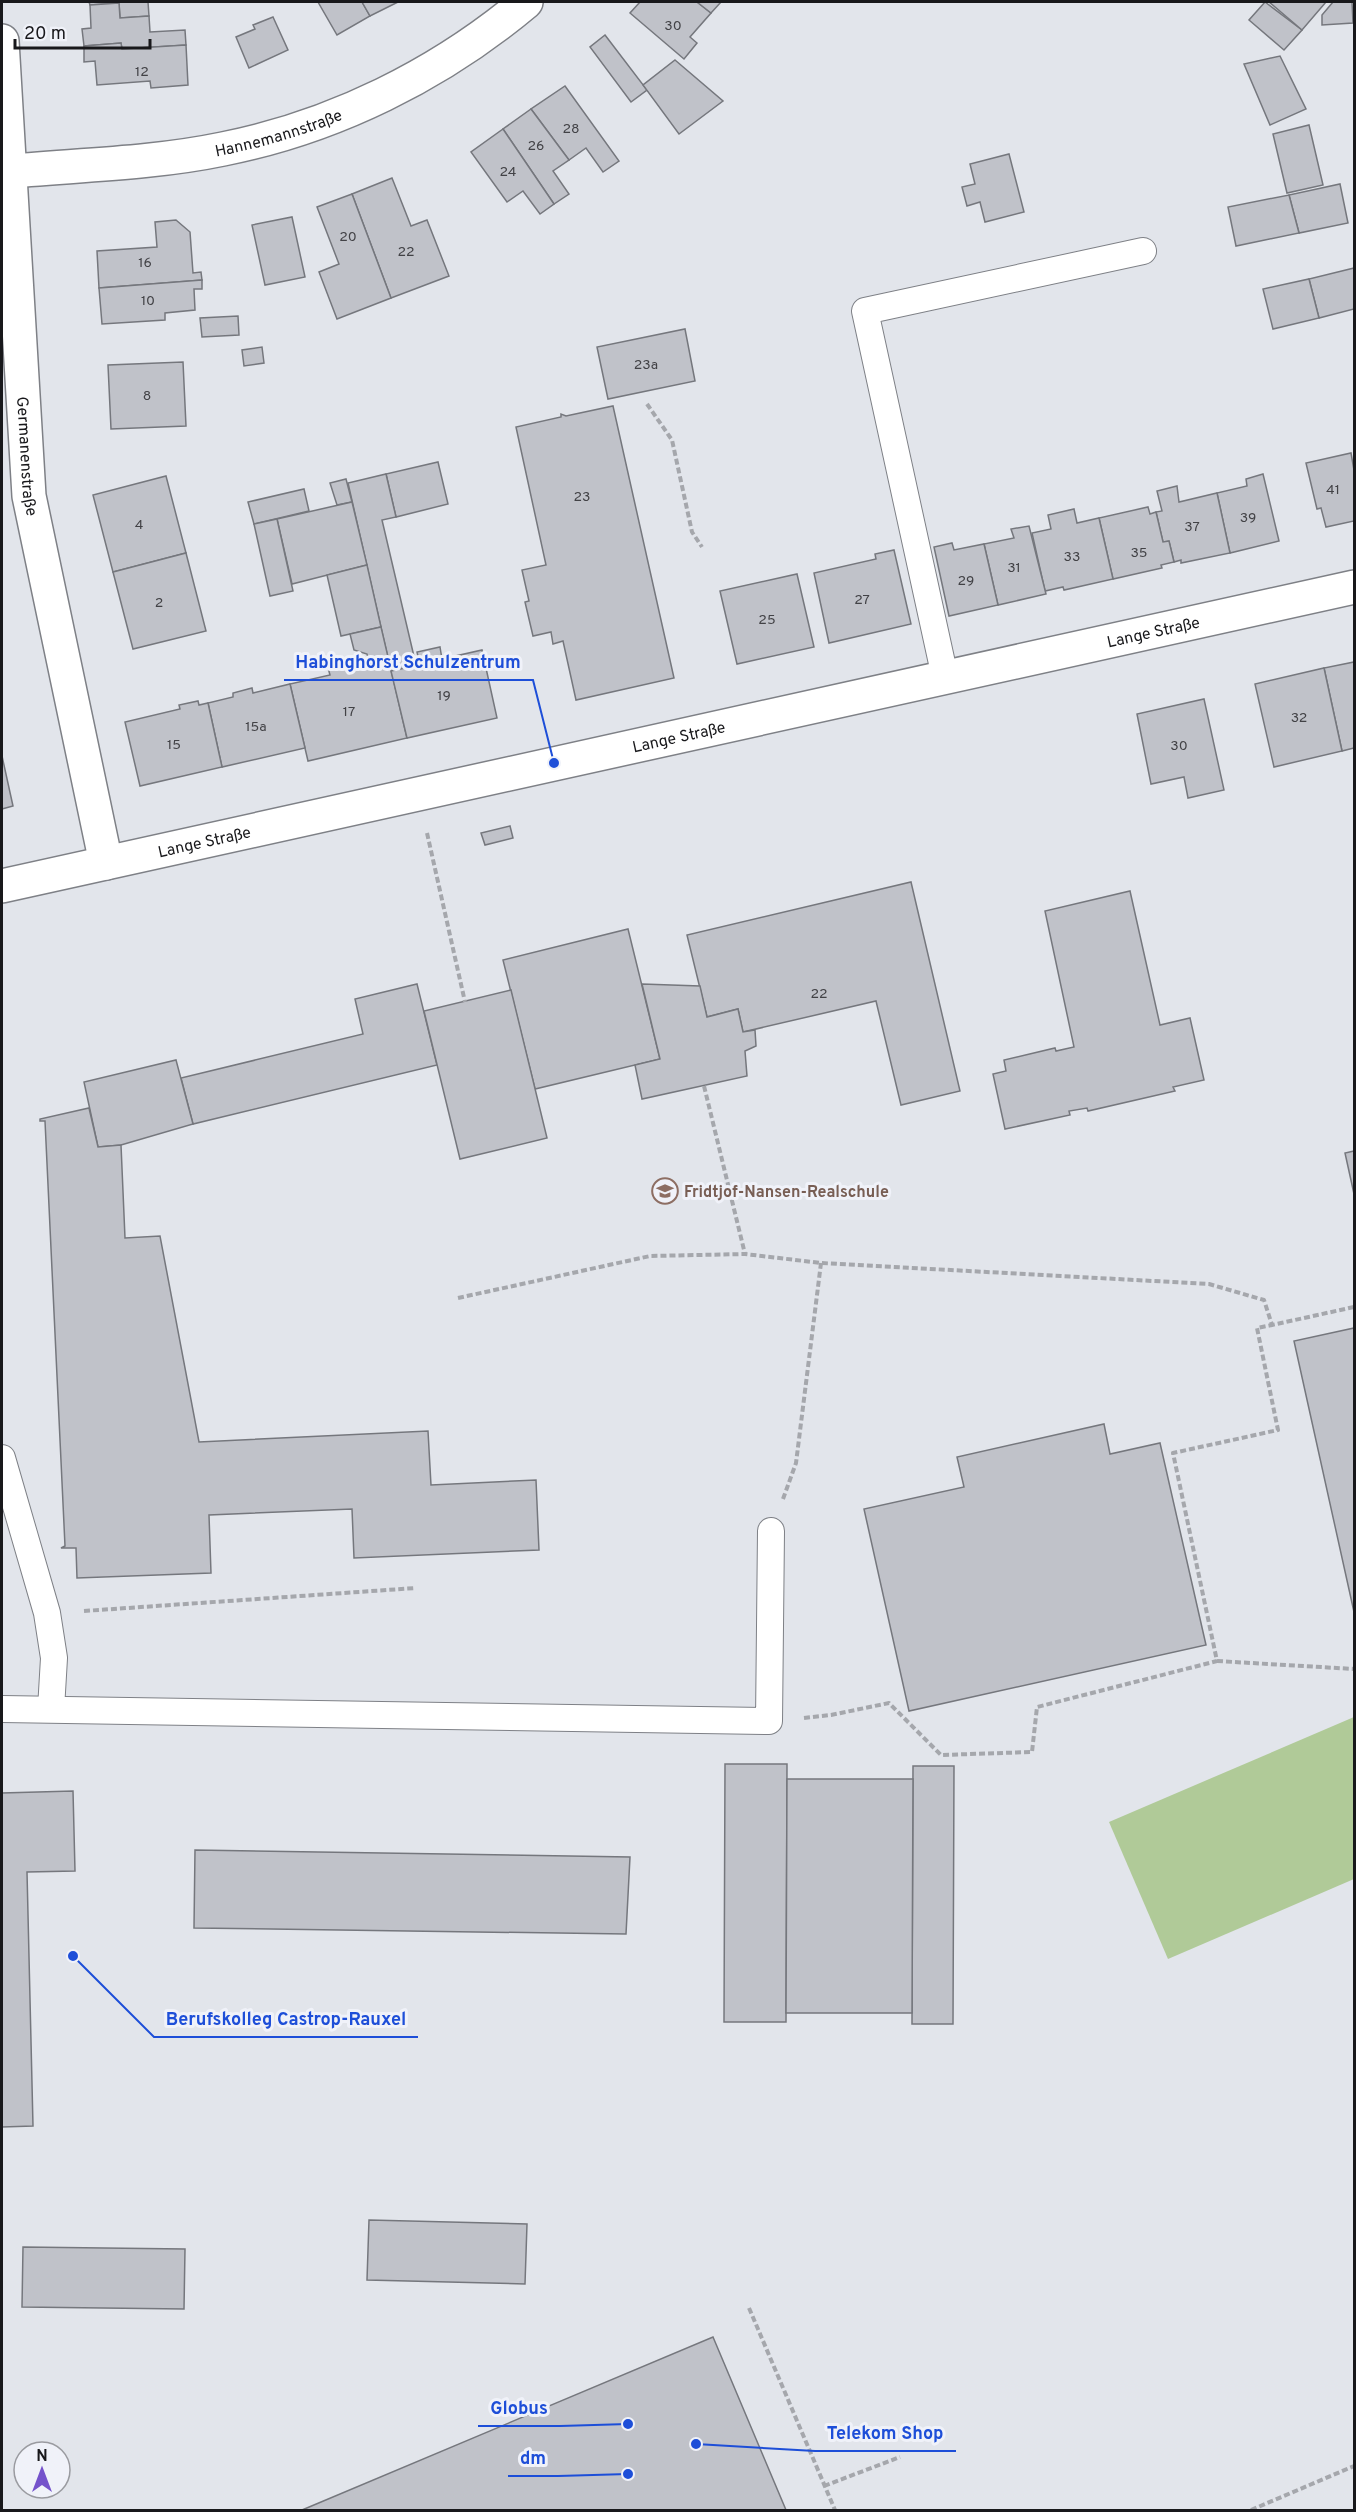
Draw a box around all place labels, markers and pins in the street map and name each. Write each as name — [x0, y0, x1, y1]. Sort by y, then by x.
callout: Habinghorst Schulzentrum — [284, 644, 533, 680]
school or university icon: Fridtjof-Nansen-Realschule — [650, 1176, 680, 1206]
place label: Fridtjof-Nansen-Realschule — [684, 1183, 889, 1203]
callout: Berufskolleg Castrop-Rauxel — [154, 2001, 418, 2037]
callout: Globus — [478, 2390, 560, 2426]
callout: Telekom Shop — [815, 2415, 956, 2451]
callout: dm — [508, 2440, 558, 2476]

